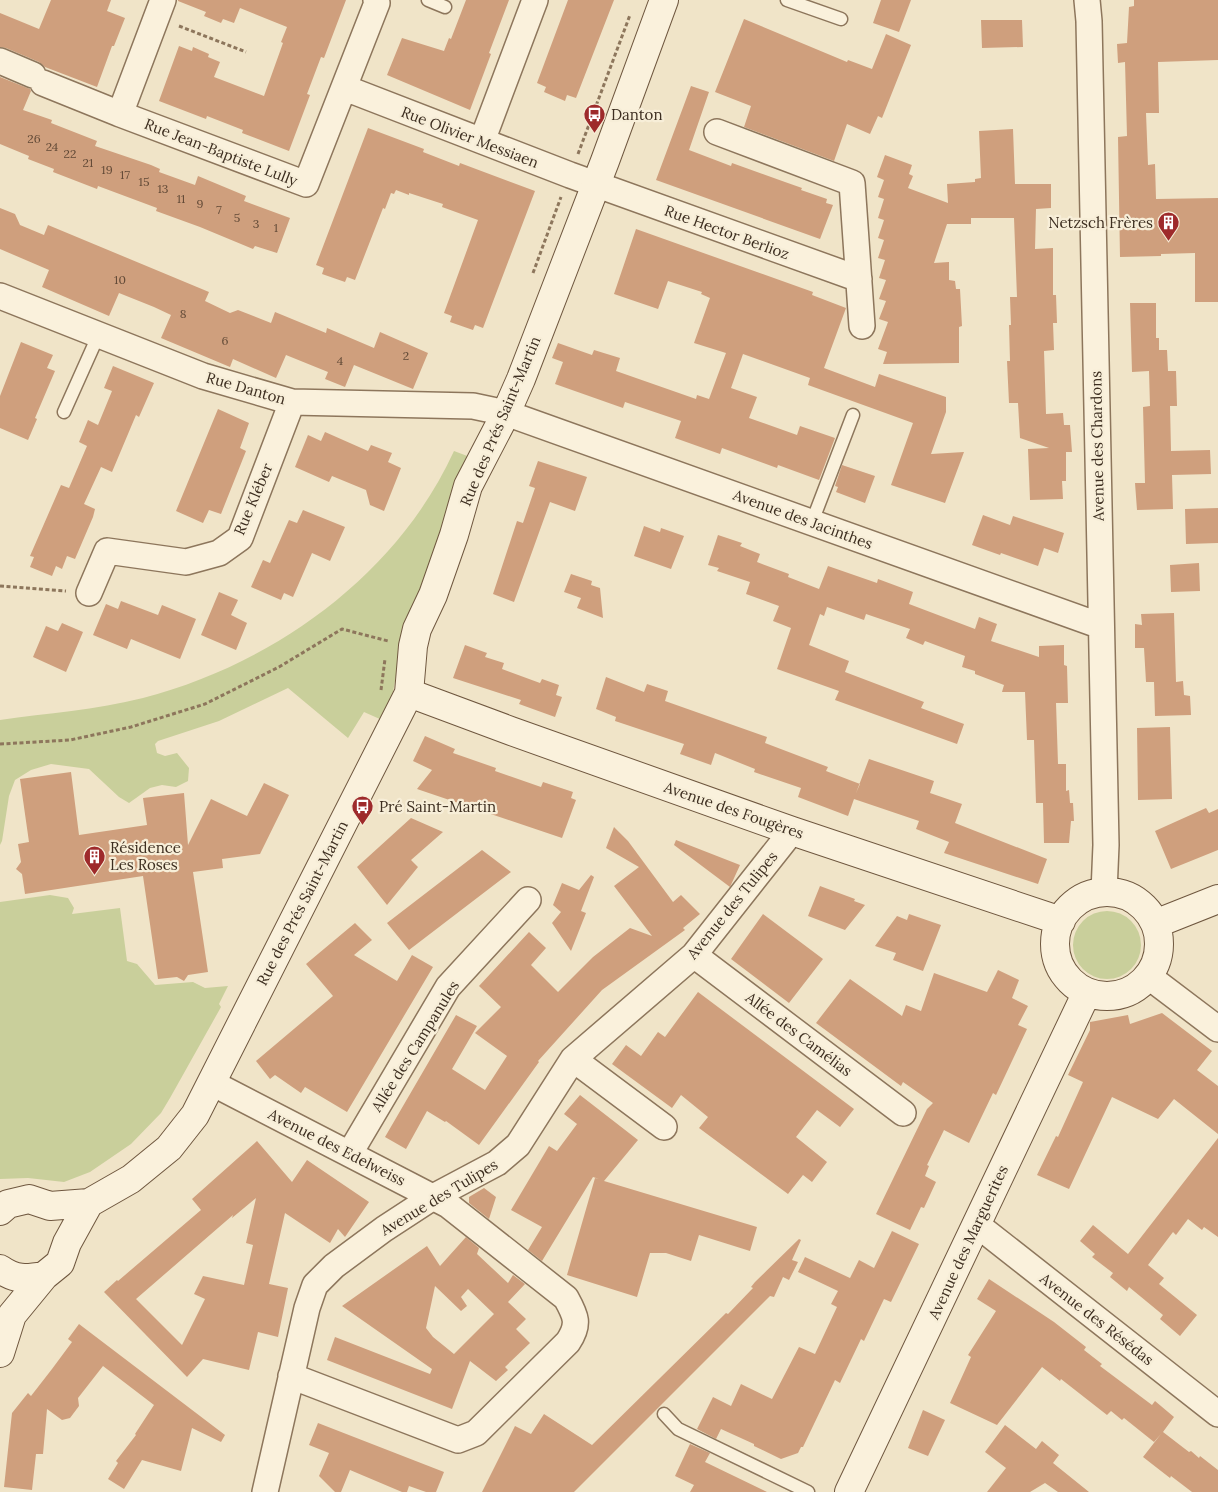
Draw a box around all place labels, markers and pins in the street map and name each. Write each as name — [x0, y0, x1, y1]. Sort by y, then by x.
bus stop icon: Danton — [583, 102, 607, 133]
place label: Danton — [611, 105, 663, 124]
building icon: Netzsch Frères — [1157, 210, 1181, 241]
place label: Netzsch Frères — [1048, 213, 1153, 232]
bus stop icon: Pré Saint-Martin — [351, 794, 375, 825]
place label: Pré Saint-Martin — [379, 797, 496, 816]
place label: Résidence Les Roses — [110, 838, 181, 874]
building icon: Résidence Les Roses — [82, 844, 106, 875]

